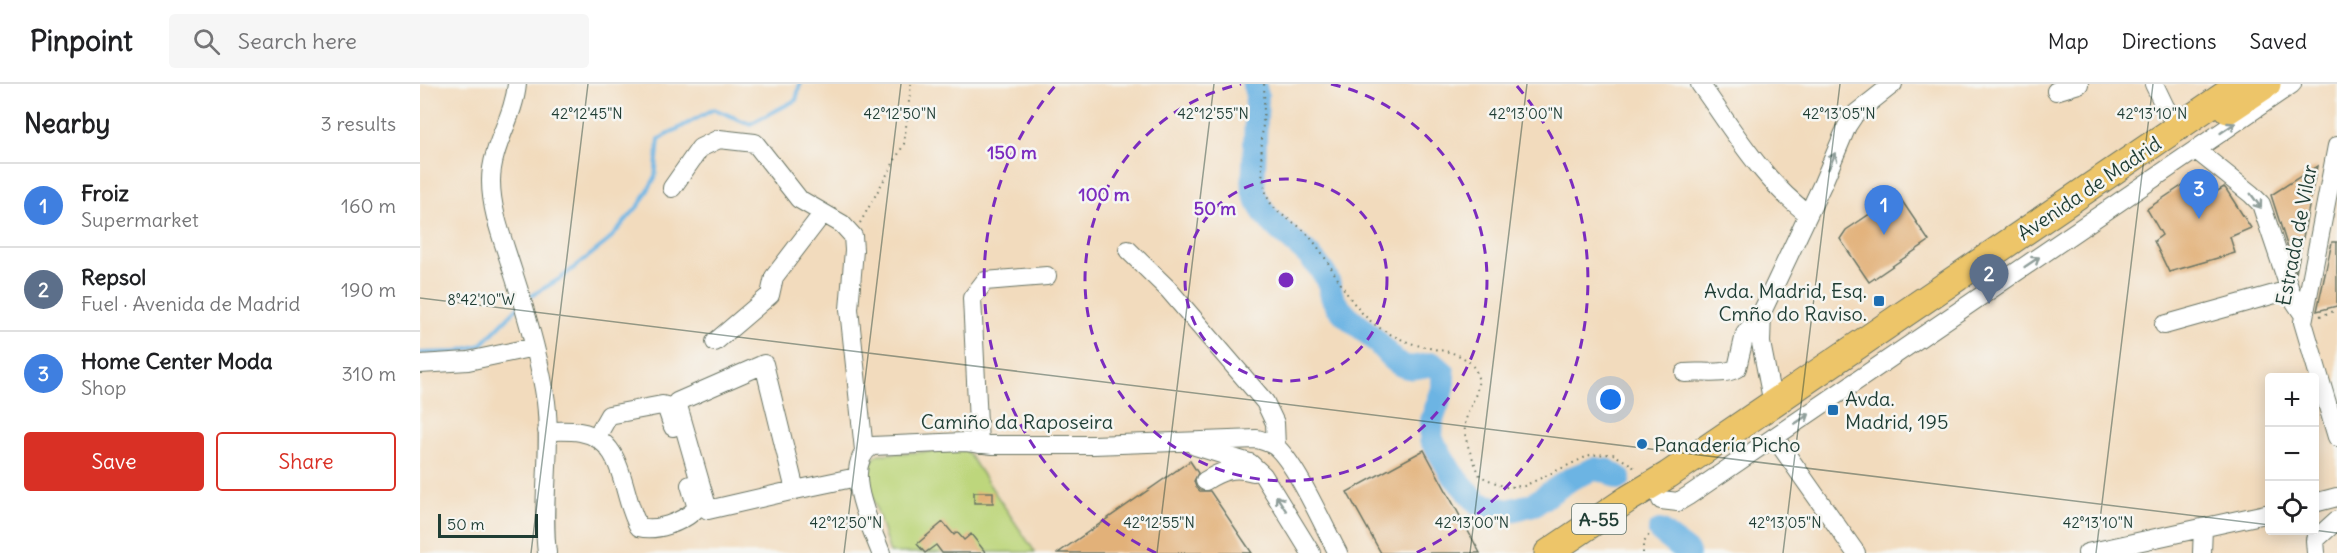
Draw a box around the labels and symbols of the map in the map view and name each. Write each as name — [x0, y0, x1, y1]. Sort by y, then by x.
text: 42°12'45"N — [551, 104, 623, 123]
text: 42°12'50"N — [864, 104, 936, 123]
text: 42°12'55"N — [1177, 104, 1249, 123]
text: 42°13'00"N — [1489, 104, 1563, 123]
text: 42°13'05"N — [1802, 104, 1876, 123]
text: 42°13'10"N — [2117, 104, 2187, 123]
one-way arrow — [2219, 122, 2235, 134]
street label: Avenida de Madrid — [2012, 131, 2166, 245]
text: 150 m — [987, 141, 1037, 164]
one-way arrow — [1827, 152, 1838, 171]
street label: Estrada de Vilar — [2270, 162, 2322, 308]
pin: 3 — [2180, 170, 2218, 219]
text: 100 m — [1079, 183, 1130, 206]
pin: 1 — [1864, 186, 1904, 235]
one-way arrow — [2250, 193, 2262, 209]
text: 50 m — [1194, 197, 1236, 220]
pin: 2 — [1970, 254, 2008, 304]
one-way arrow — [2023, 256, 2040, 268]
centre of rings — [1276, 270, 1296, 290]
place label: Avda. Madrid, Esq. Cmño do Raviso. — [1704, 278, 1867, 326]
text: 8°42'10"W — [447, 290, 515, 309]
marker: Avda. Madrid, Esq. Cmño do Raviso. — [1872, 294, 1886, 308]
your location — [1596, 385, 1625, 414]
place label: Avda. Madrid, 195 — [1845, 386, 1948, 434]
marker: Avda. Madrid, 195 — [1826, 403, 1840, 417]
street label: Camiño da Raposeira — [921, 409, 1113, 434]
one-way arrow — [1793, 413, 1809, 425]
place label: Panadería Picho — [1654, 432, 1801, 457]
marker: Panadería Picho — [1635, 437, 1649, 451]
one-way arrow — [1274, 495, 1286, 512]
road number: A-55 — [1572, 504, 1626, 534]
scale bar — [438, 511, 538, 538]
text: 42°12'50"N — [810, 513, 882, 532]
text: 42°12'55"N — [1123, 513, 1195, 532]
text: 42°13'00"N — [1435, 513, 1509, 532]
text: 42°13'05"N — [1748, 513, 1822, 532]
text: 42°13'10"N — [2063, 513, 2133, 532]

